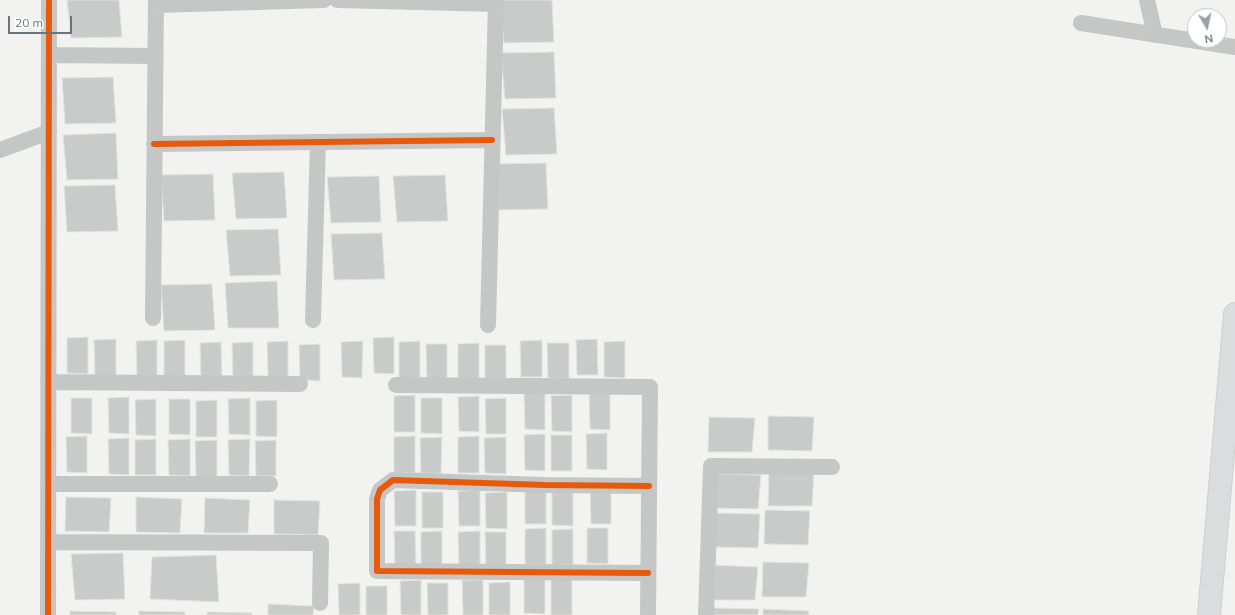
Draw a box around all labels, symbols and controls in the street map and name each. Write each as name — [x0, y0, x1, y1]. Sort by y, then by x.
scale bar — [10, 8, 74, 34]
north arrow — [1187, 8, 1227, 48]
text: 20 m — [15, 15, 43, 30]
text: N — [1204, 31, 1214, 46]

